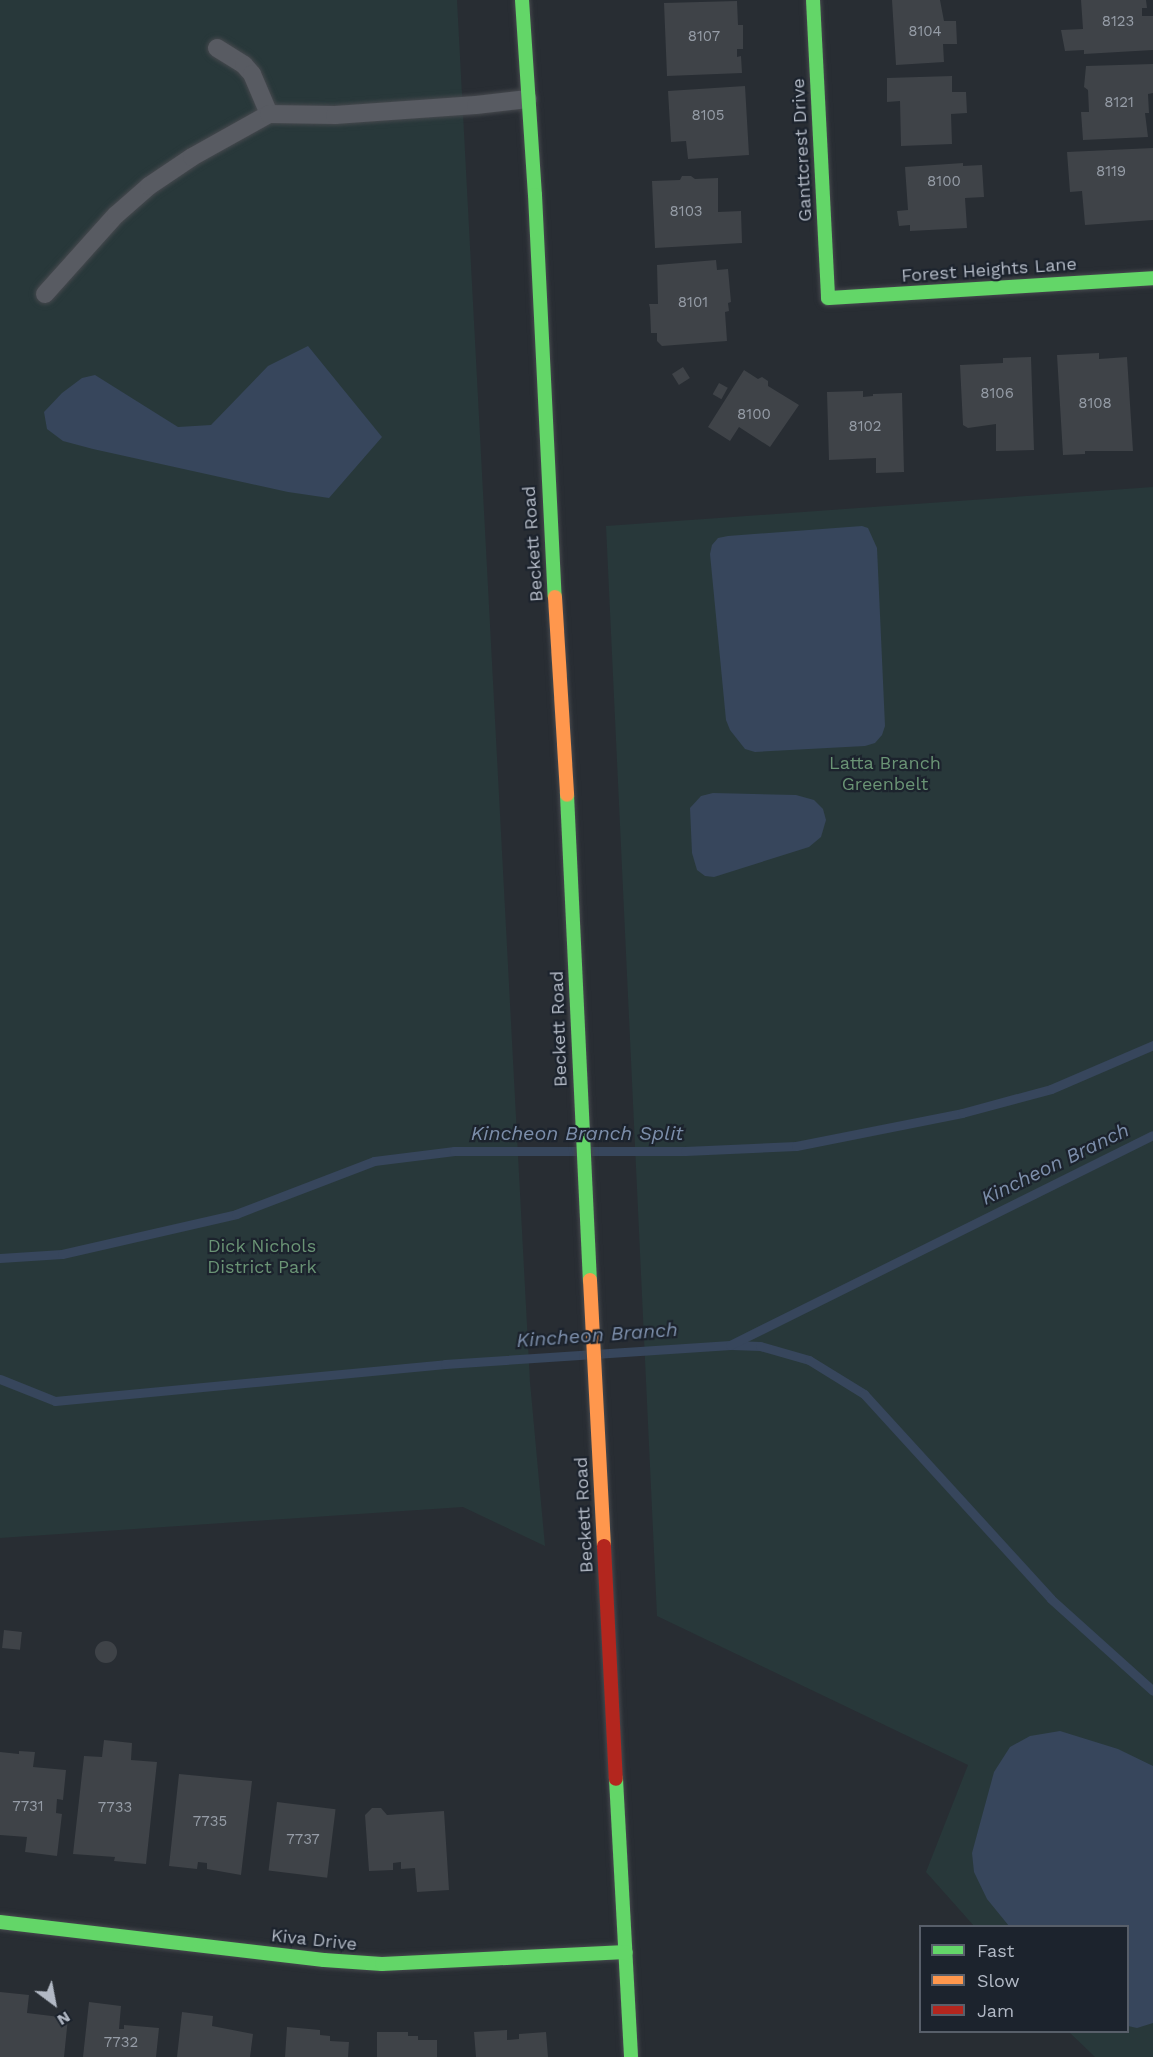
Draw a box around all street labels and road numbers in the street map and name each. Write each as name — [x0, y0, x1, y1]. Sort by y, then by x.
street label: Ganttcrest Drive — [787, 78, 817, 222]
street label: Forest Heights Lane — [901, 253, 1077, 287]
street label: Beckett Road — [518, 485, 548, 603]
street label: Beckett Road — [546, 971, 572, 1087]
street label: Beckett Road — [570, 1456, 598, 1574]
street label: Kiva Drive — [270, 1925, 358, 1955]

